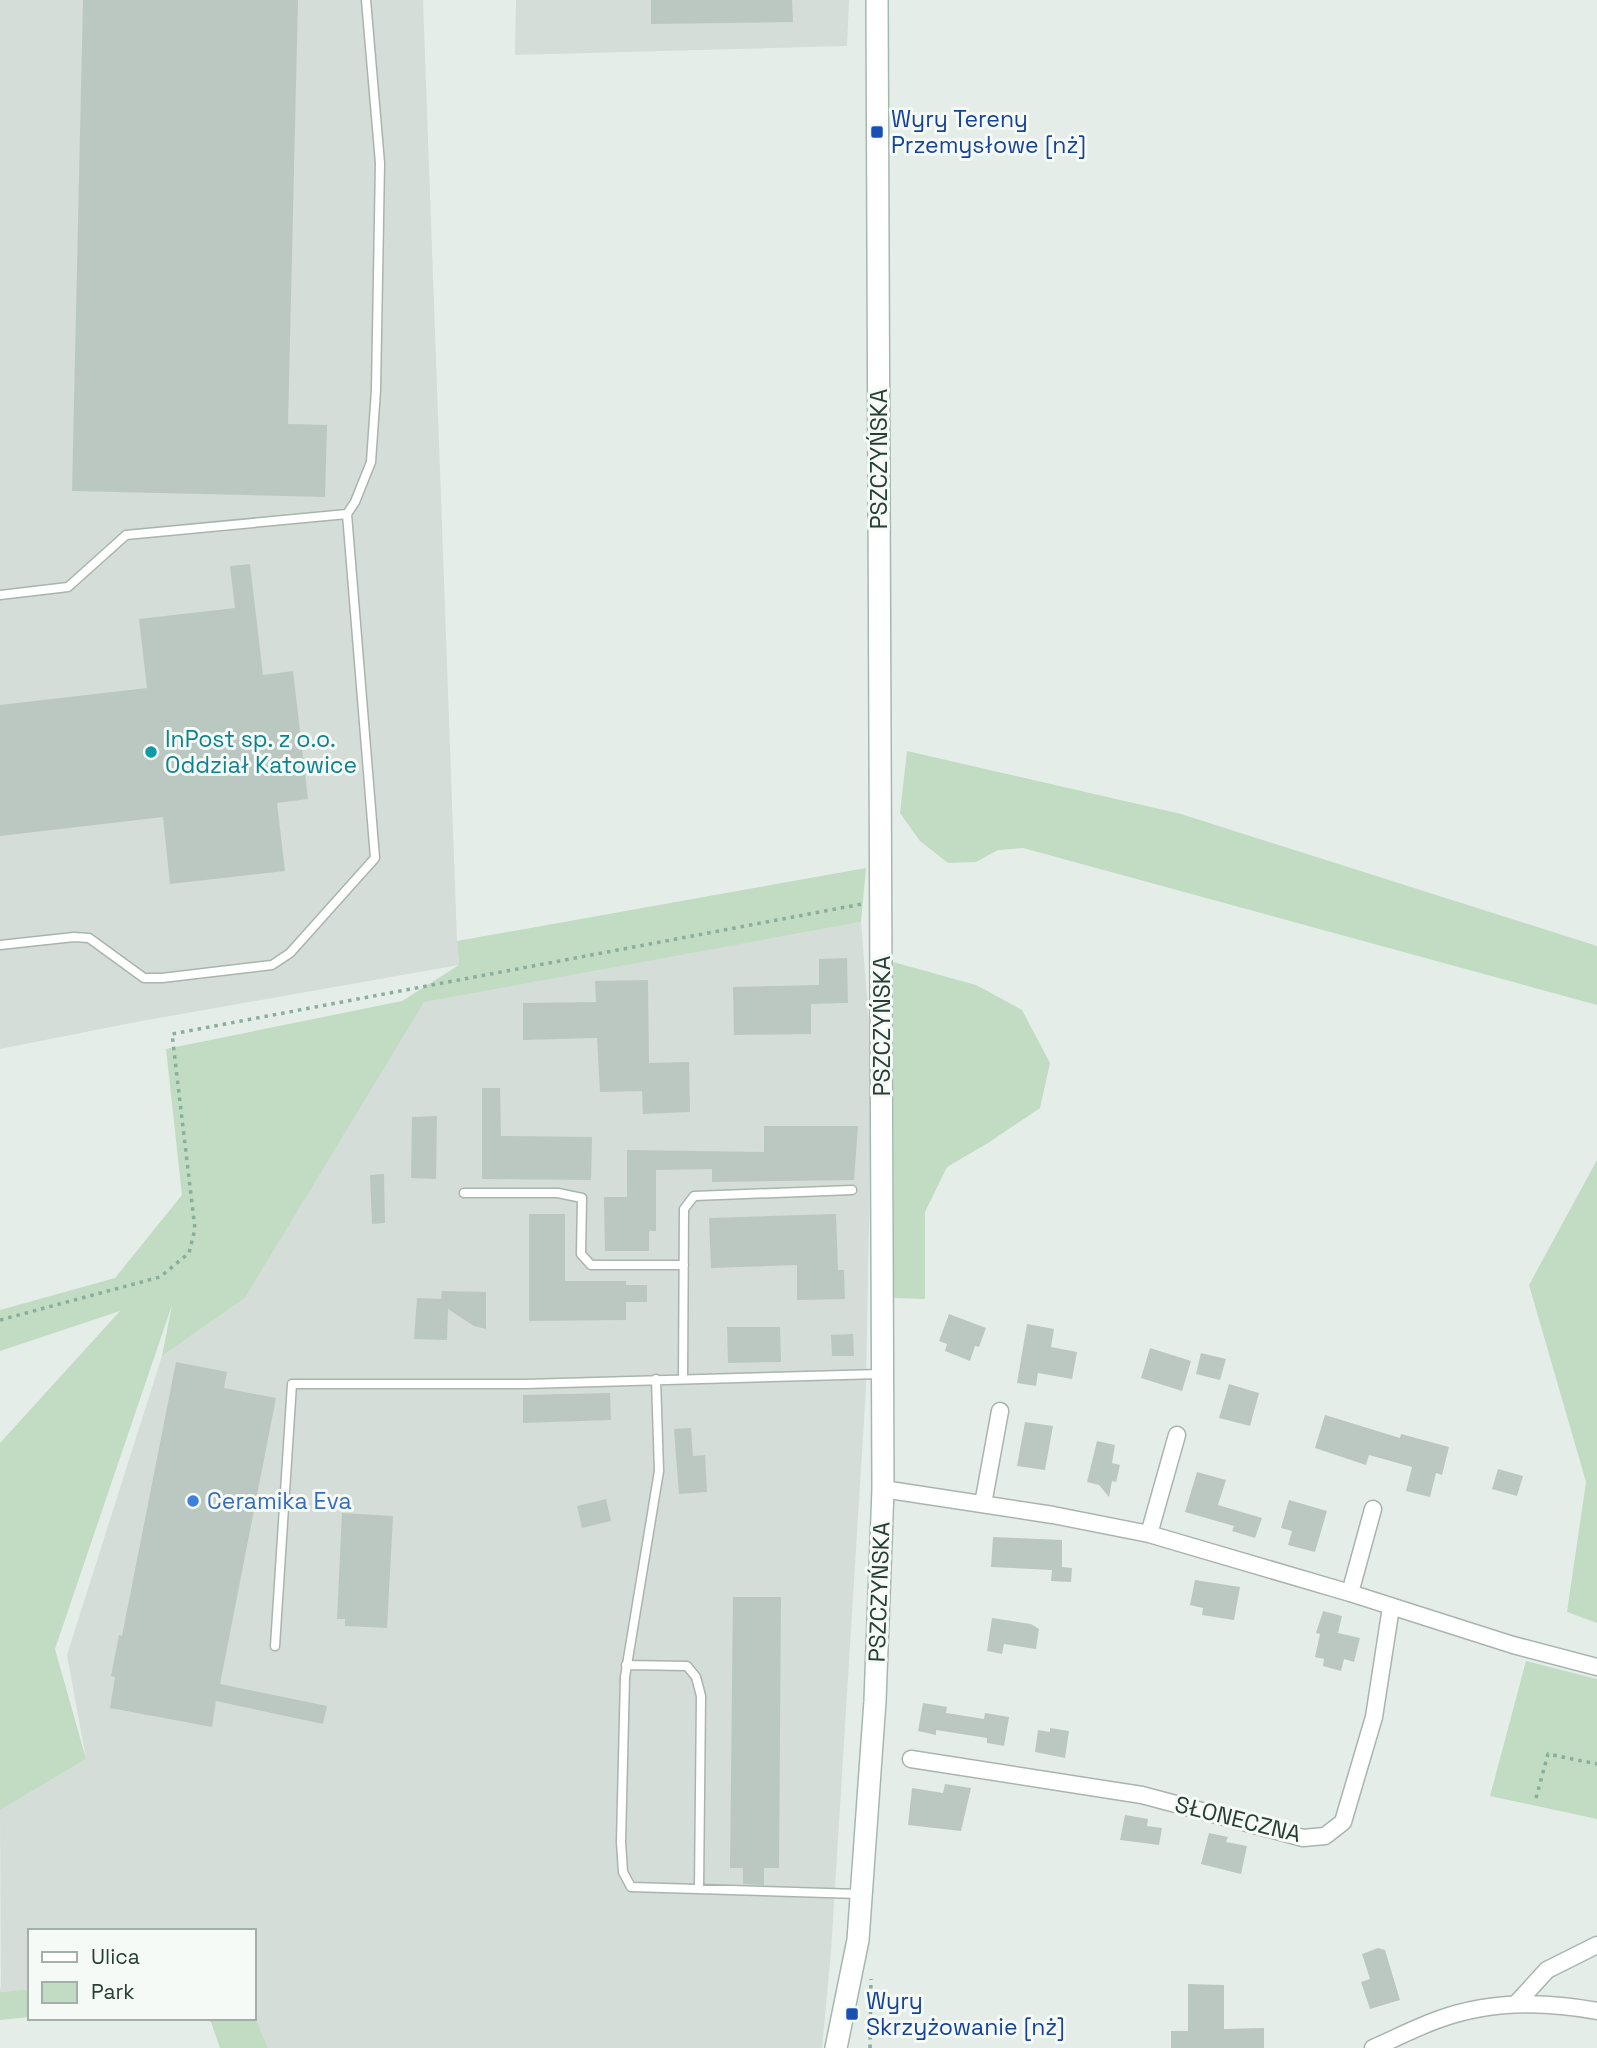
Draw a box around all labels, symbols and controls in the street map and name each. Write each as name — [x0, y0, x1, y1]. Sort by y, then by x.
place label: Wyry Tereny Przemysłowe [nż] — [891, 104, 1086, 160]
marker: Wyry Tereny Przemysłowe [nż] — [869, 124, 885, 140]
street label: PSZCZYŃSKA — [864, 389, 894, 529]
place label: InPost sp. z o.o. Oddział Katowice — [165, 724, 357, 780]
marker: InPost sp. z o.o. Oddział Katowice — [143, 744, 159, 760]
street label: PSZCZYŃSKA — [867, 956, 897, 1096]
place label: Ceramika Eva — [207, 1486, 352, 1516]
marker: Ceramika Eva — [185, 1493, 201, 1509]
street label: PSZCZYŃSKA — [862, 1521, 896, 1663]
street label: SŁONECZNA — [1172, 1789, 1304, 1849]
legend — [28, 1929, 256, 2020]
text: Ulica — [91, 1943, 140, 1970]
text: Park — [91, 1978, 135, 2005]
place label: Wyry Skrzyżowanie [nż] — [866, 1986, 1065, 2042]
marker: Wyry Skrzyżowanie [nż] — [844, 2006, 860, 2022]

